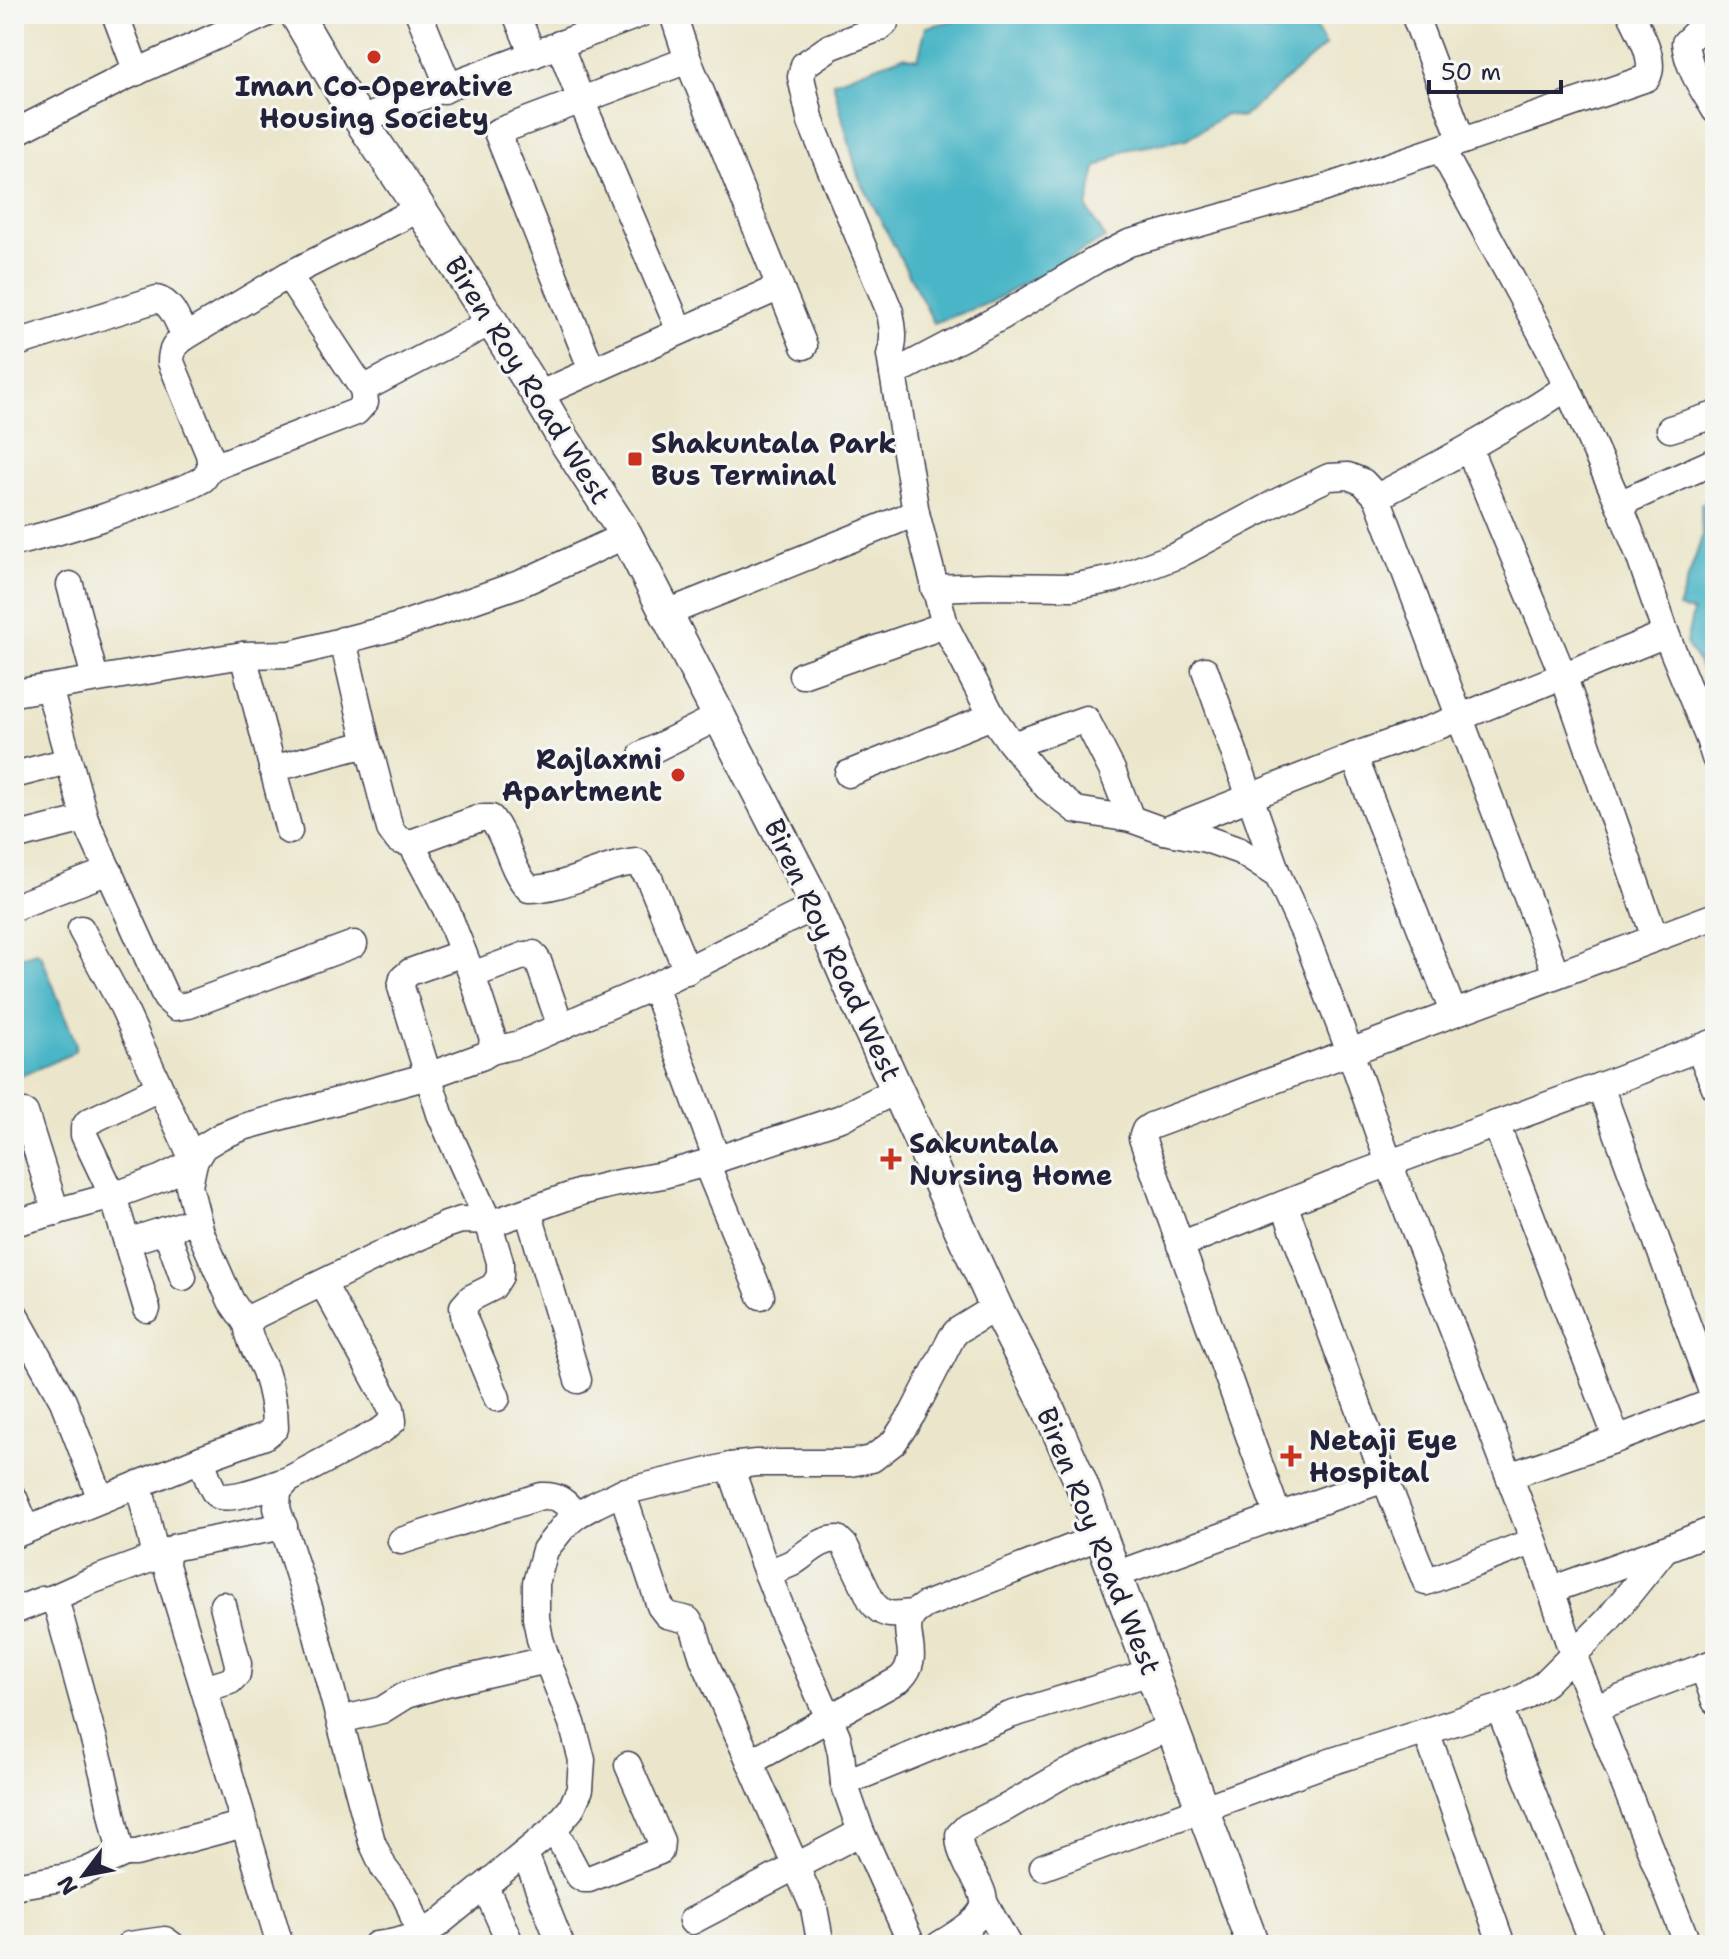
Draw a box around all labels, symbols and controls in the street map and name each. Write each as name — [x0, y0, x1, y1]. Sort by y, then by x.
scale bar — [1429, 44, 1561, 94]
marker: Iman Co-Operative Housing Society — [365, 48, 383, 66]
text: 50 m — [1441, 56, 1501, 88]
place label: Iman Co-Operative Housing Society — [235, 67, 513, 137]
street label: Biren Roy Road West — [436, 249, 620, 511]
place label: Shakuntala Park Bus Terminal — [651, 424, 897, 494]
marker: Shakuntala Park Bus Terminal — [626, 450, 644, 468]
place label: Rajlaxmi Apartment — [502, 740, 662, 810]
marker: Rajlaxmi Apartment — [669, 766, 687, 784]
street label: Biren Roy Road West — [755, 813, 911, 1087]
place label: Sakuntala Nursing Home — [909, 1124, 1113, 1194]
marker: Sakuntala Nursing Home — [880, 1148, 902, 1170]
street label: Biren Roy Road West — [1028, 1401, 1170, 1681]
place label: Netaji Eye Hospital — [1309, 1421, 1458, 1491]
marker: Netaji Eye Hospital — [1280, 1445, 1302, 1467]
north arrow — [44, 1835, 124, 1915]
text: N — [51, 1870, 84, 1900]

